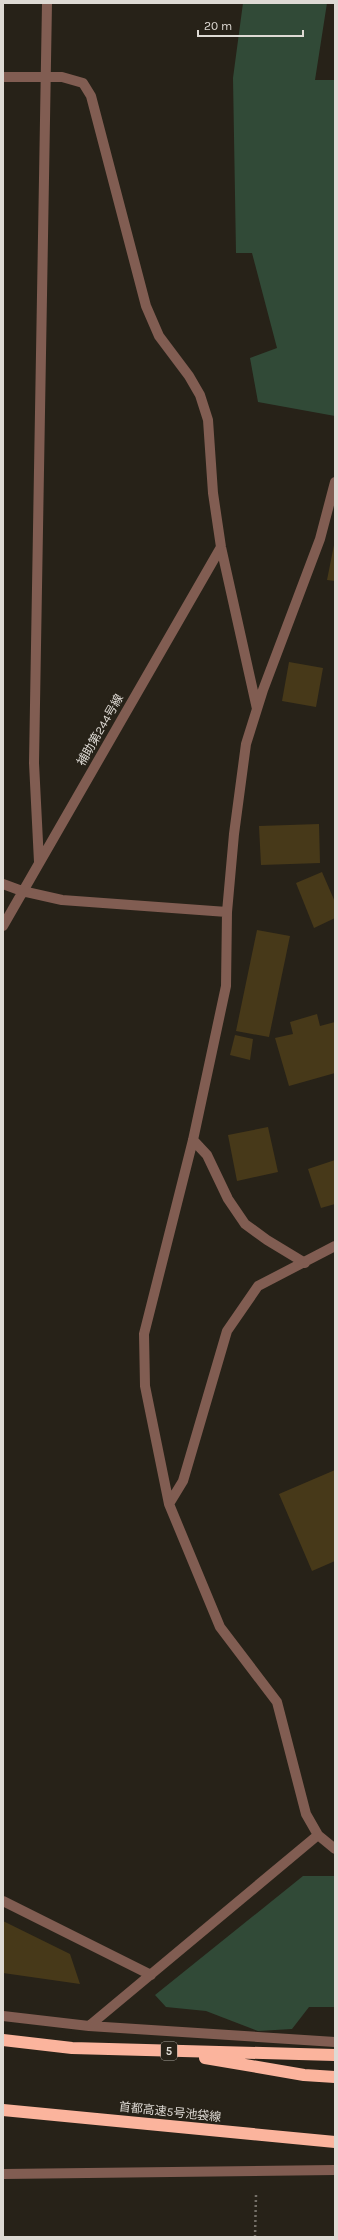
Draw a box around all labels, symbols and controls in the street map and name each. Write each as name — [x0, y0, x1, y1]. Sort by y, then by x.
scale bar — [198, 12, 303, 38]
text: 20 m — [204, 19, 232, 33]
street label: 補助第244号線 — [74, 692, 126, 768]
road number: 5 — [161, 2042, 177, 2060]
street label: 首都高速5号池袋線 — [118, 2100, 222, 2124]

